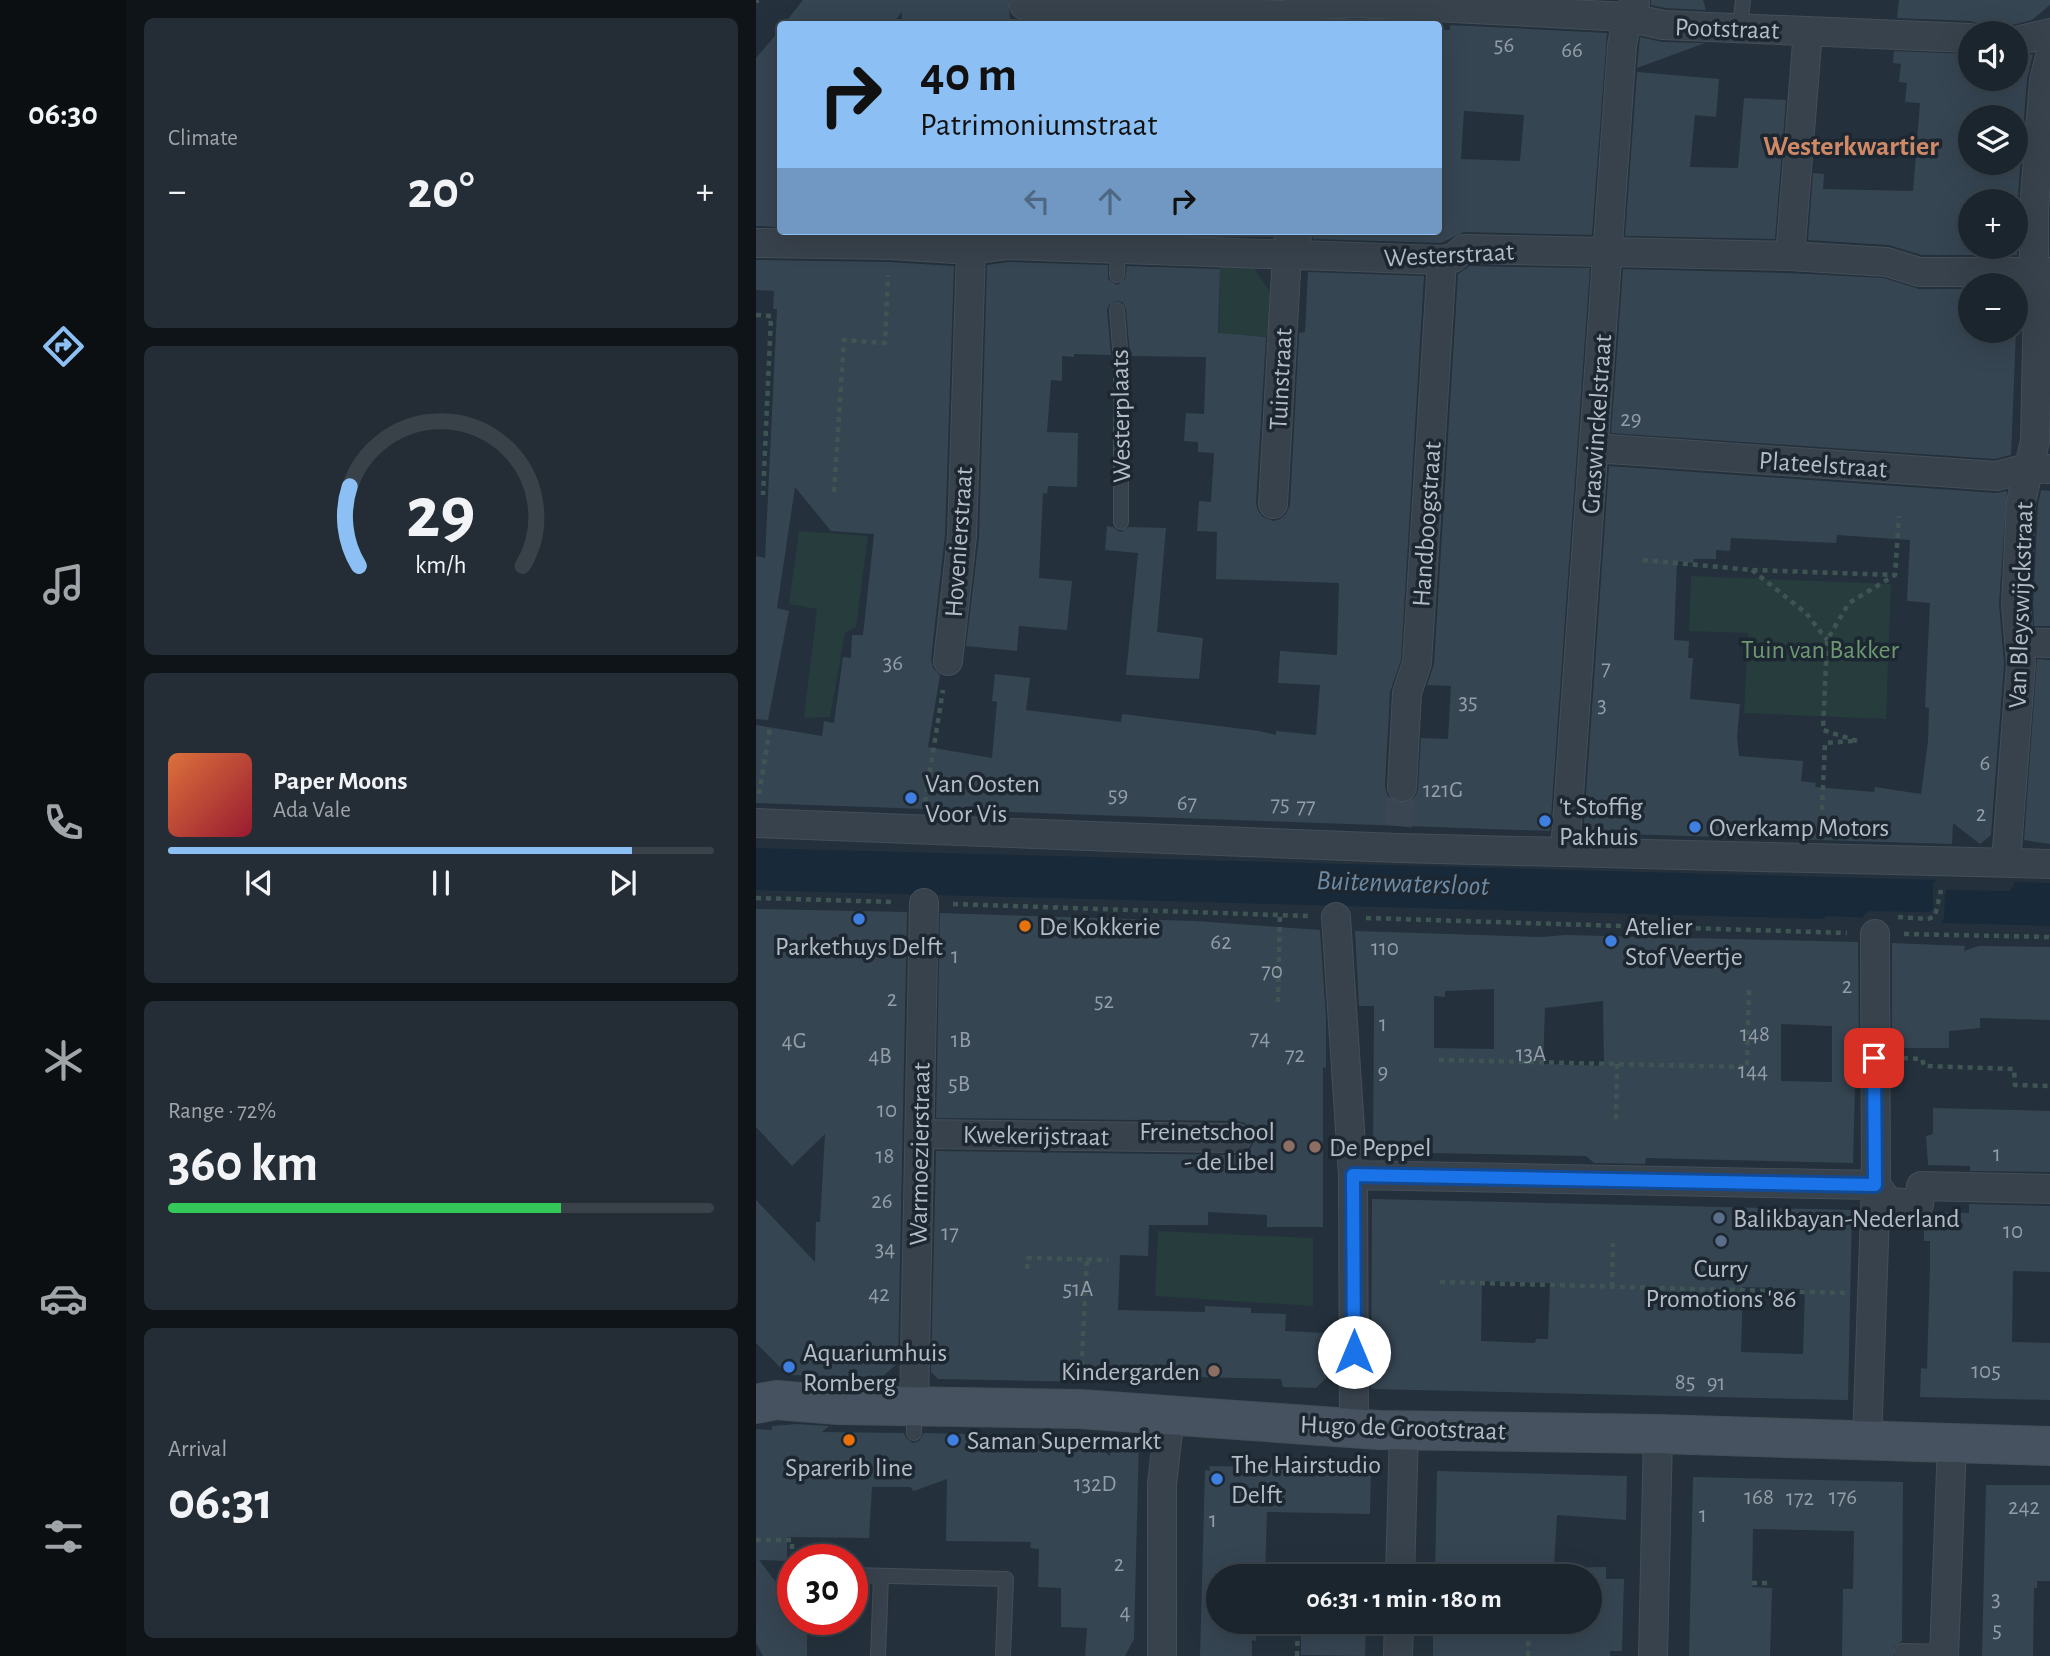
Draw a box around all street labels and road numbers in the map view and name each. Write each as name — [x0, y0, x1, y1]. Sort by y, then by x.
street label: Pootstraat — [1674, 14, 1780, 44]
street label: Westerstraat — [1383, 239, 1515, 271]
street label: Tuinstraat — [1265, 327, 1297, 431]
street label: Graswinckelstraat — [1578, 333, 1616, 515]
street label: Westerplaats — [1107, 349, 1135, 483]
street label: Handboogstraat — [1408, 440, 1446, 608]
street label: Plateelstraat — [1758, 448, 1888, 482]
street label: Hovenierstraat — [941, 466, 977, 618]
street label: Van Bleyswijckstraat — [2004, 501, 2038, 709]
street label: Warmoezierstraat — [905, 1062, 935, 1246]
street label: Kwekerijstraat — [963, 1122, 1109, 1150]
street label: Hugo de Grootstraat — [1300, 1411, 1506, 1445]

